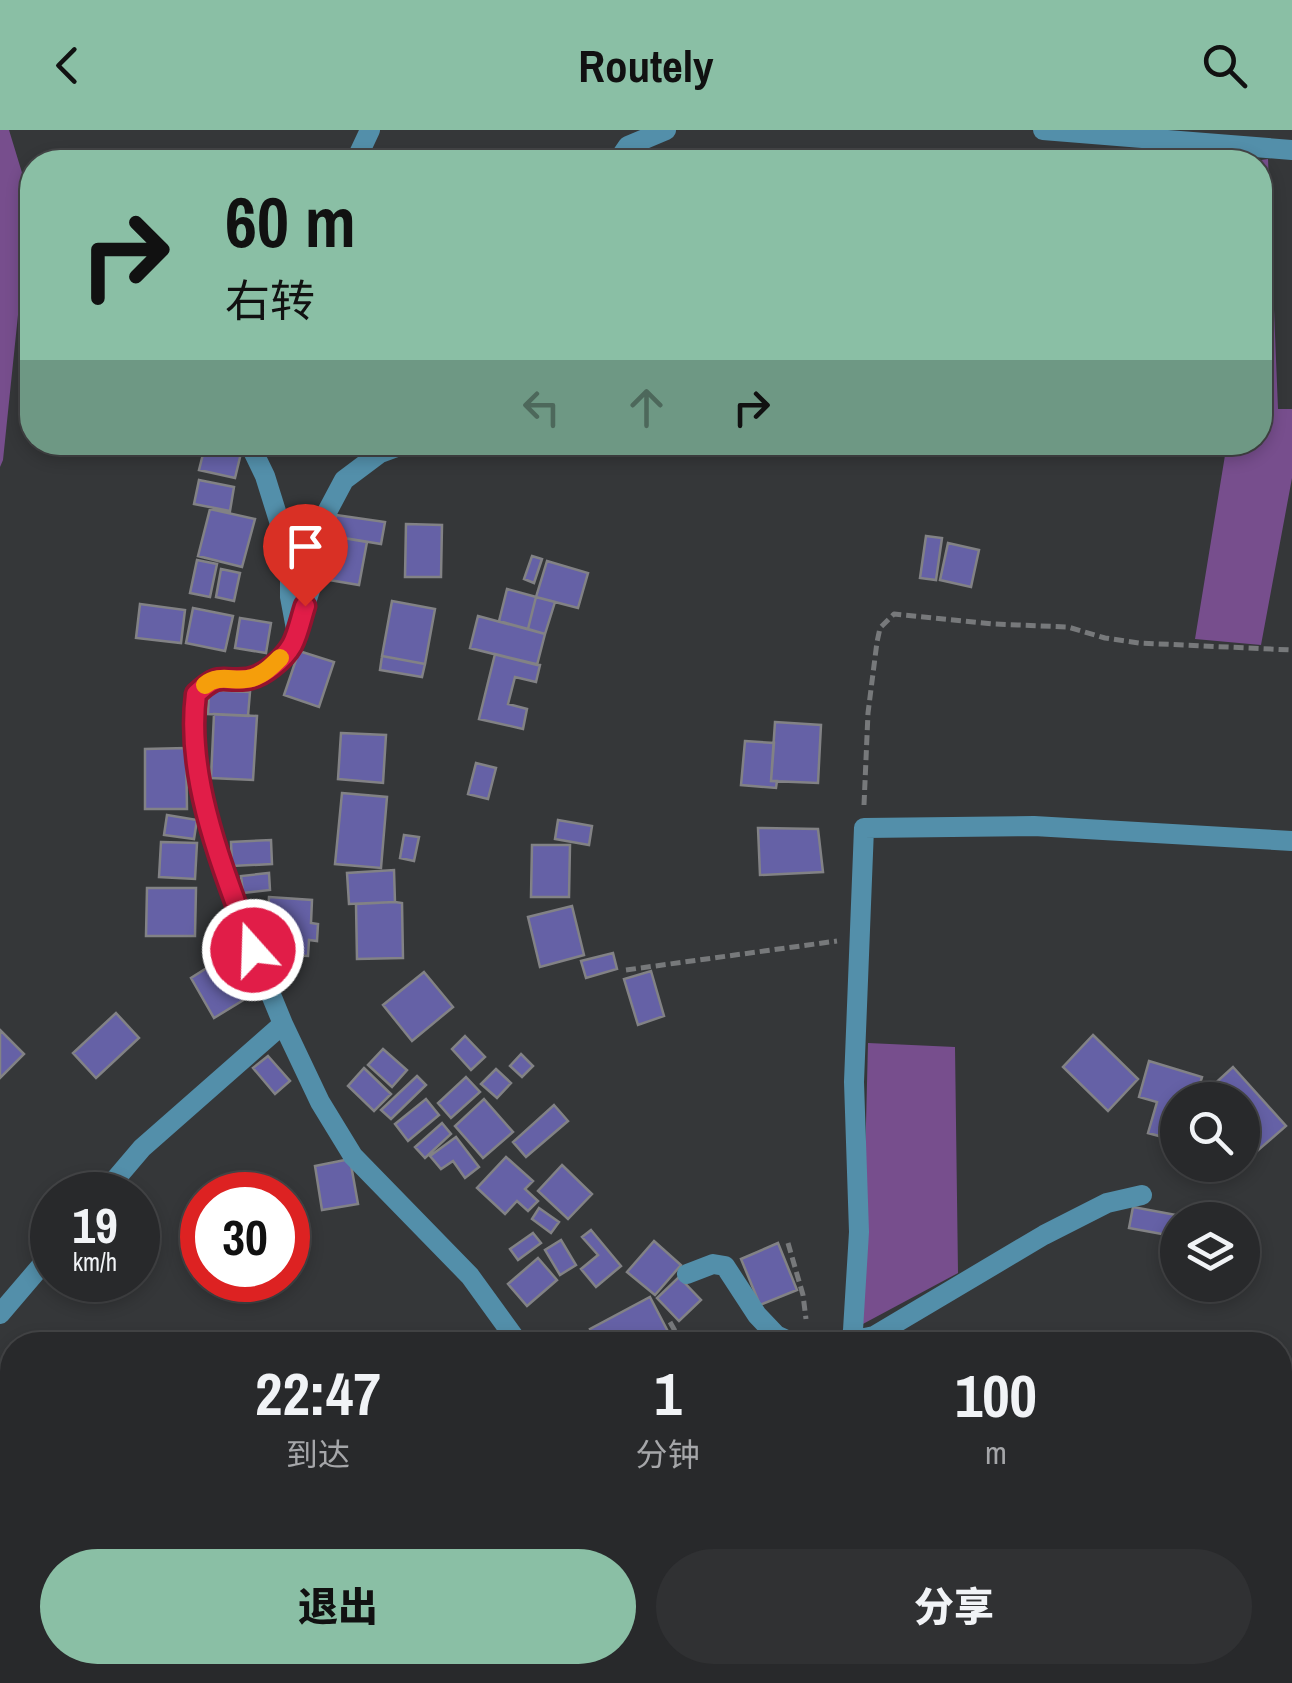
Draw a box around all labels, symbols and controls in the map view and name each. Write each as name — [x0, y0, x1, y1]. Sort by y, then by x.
text: Routely — [578, 35, 714, 96]
icon: back — [40, 38, 95, 93]
icon: search — [1197, 38, 1252, 93]
text: 60 m — [225, 175, 356, 269]
icon: right — [60, 190, 190, 320]
text: 右转 — [225, 270, 315, 331]
icon: left — [514, 380, 569, 435]
icon: ahead — [619, 380, 674, 435]
icon: right — [724, 380, 779, 435]
pin — [263, 504, 348, 607]
icon: arrive — [278, 519, 333, 574]
position arrow — [201, 898, 305, 1002]
map controls — [1160, 1082, 1260, 1302]
button: search — [1160, 1082, 1260, 1182]
speed limit sign: 30 — [180, 1172, 310, 1302]
text: 19 — [72, 1191, 118, 1259]
button: layers — [1160, 1202, 1260, 1302]
text: km/h — [73, 1245, 117, 1279]
text: 22:47 — [255, 1353, 381, 1434]
text: 1 — [654, 1353, 682, 1434]
text: 100 — [955, 1355, 1037, 1436]
text: m — [985, 1431, 1007, 1474]
text: 到达 — [286, 1433, 350, 1476]
text: 分钟 — [636, 1433, 700, 1476]
button: 退出 — [40, 1549, 636, 1664]
button: 分享 — [656, 1549, 1252, 1664]

